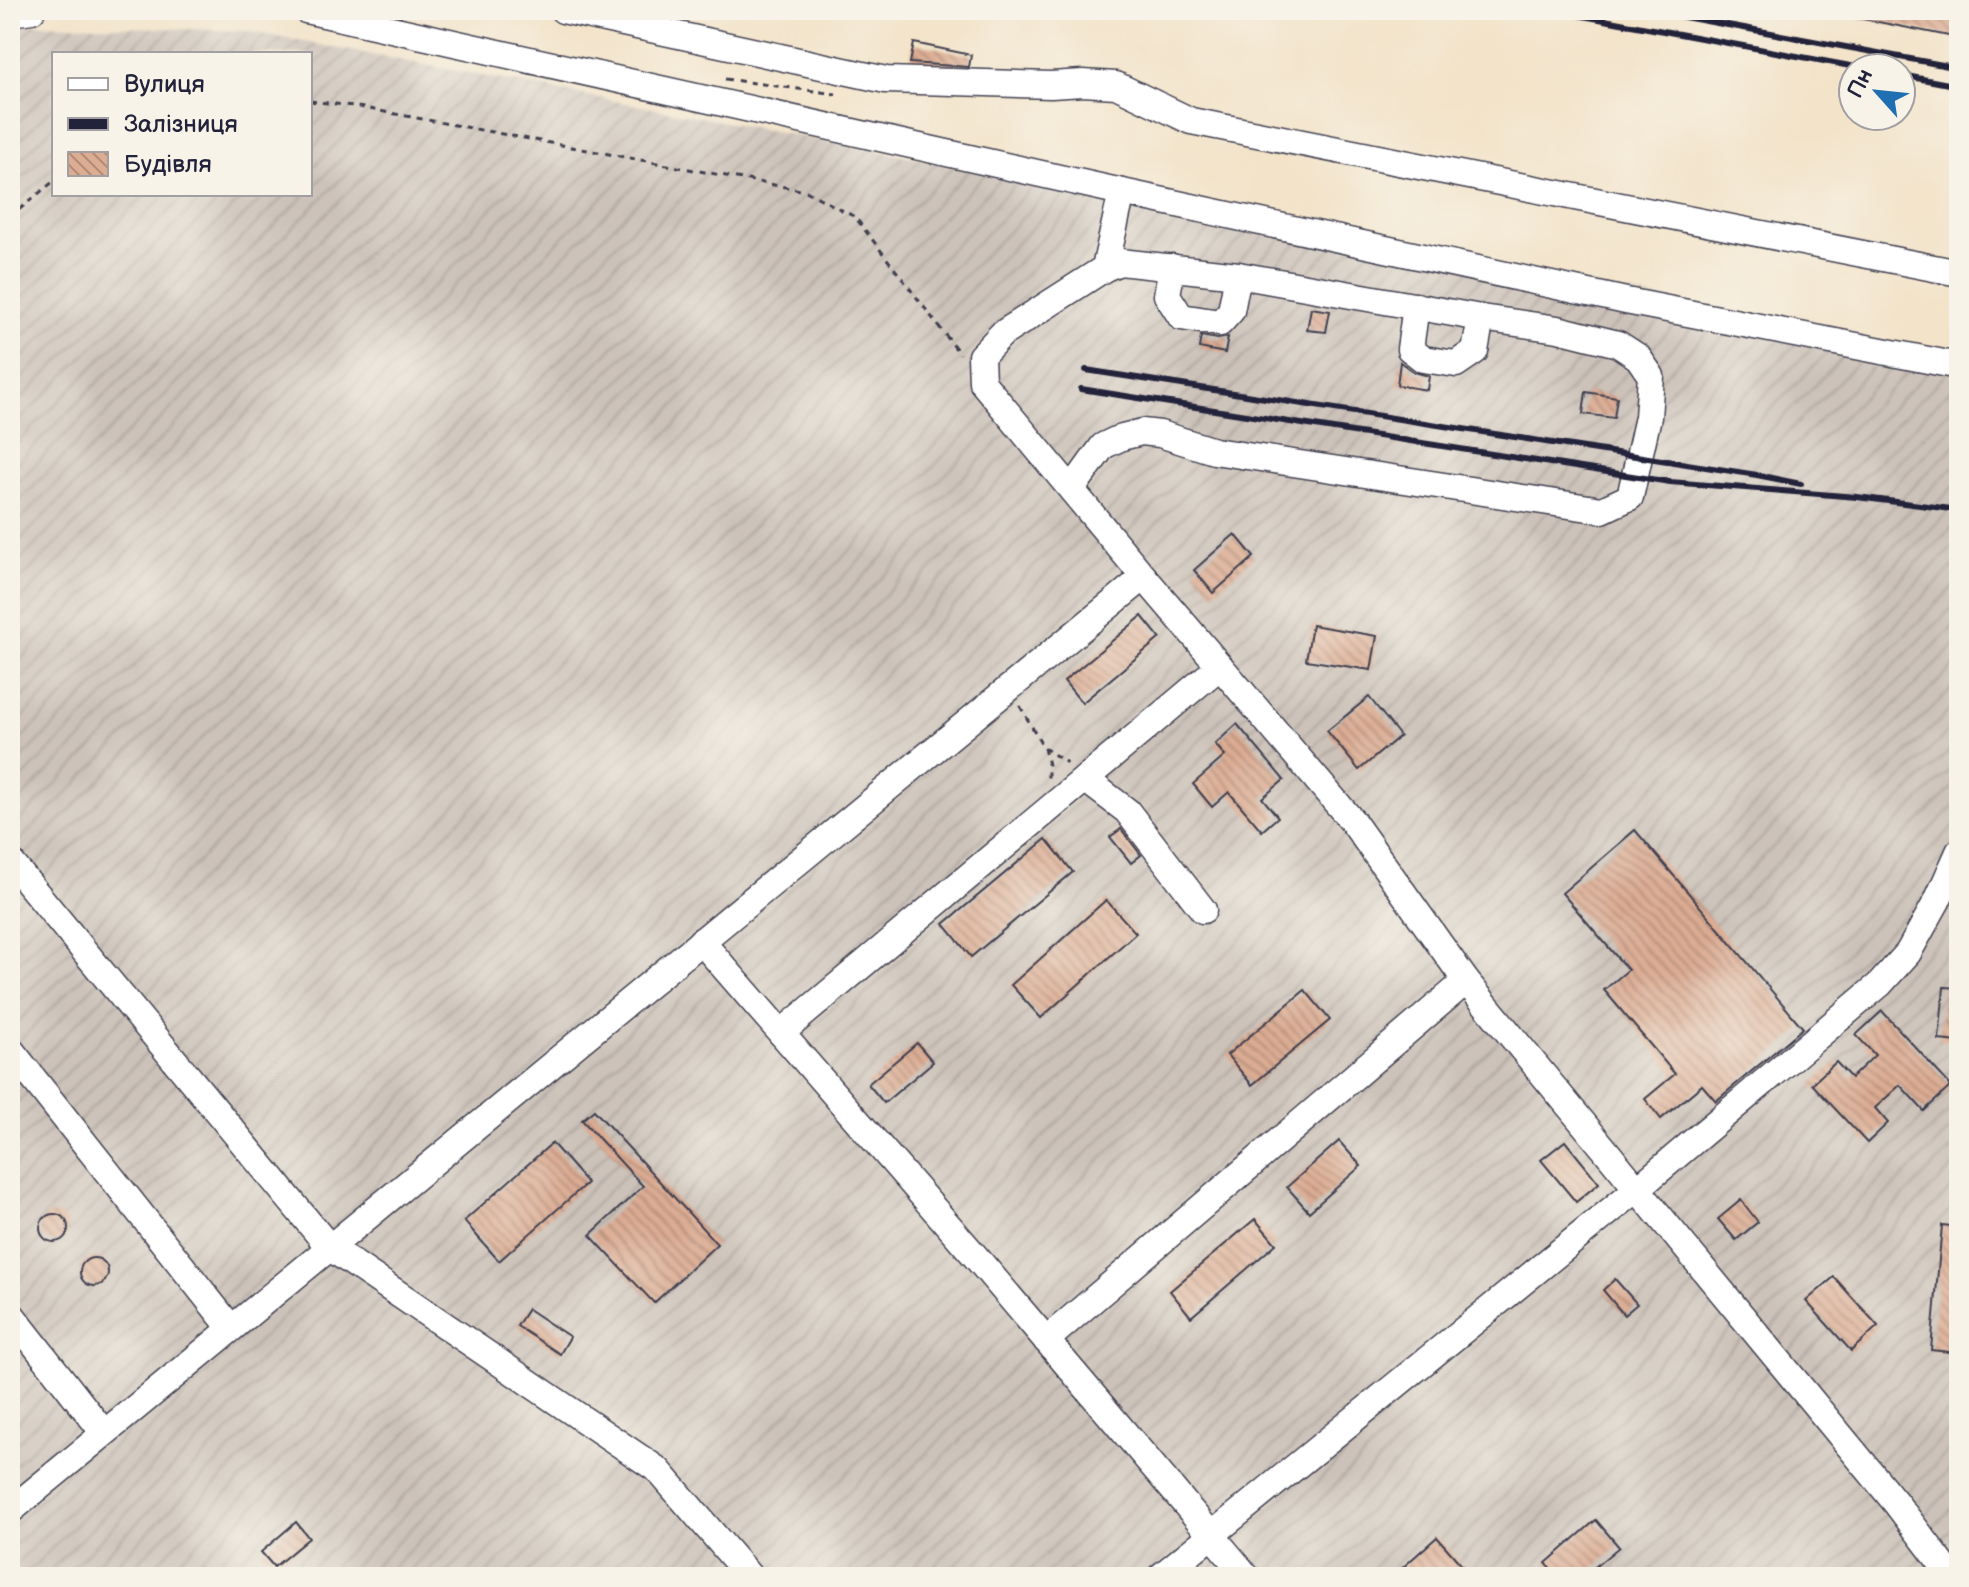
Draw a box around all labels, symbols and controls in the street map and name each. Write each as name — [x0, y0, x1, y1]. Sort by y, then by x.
legend — [52, 52, 312, 196]
north arrow — [1837, 52, 1917, 132]
text: Пн — [1842, 64, 1879, 103]
text: Вулиця — [124, 70, 205, 99]
text: Залізниця — [124, 110, 238, 139]
text: Будівля — [124, 150, 212, 179]

